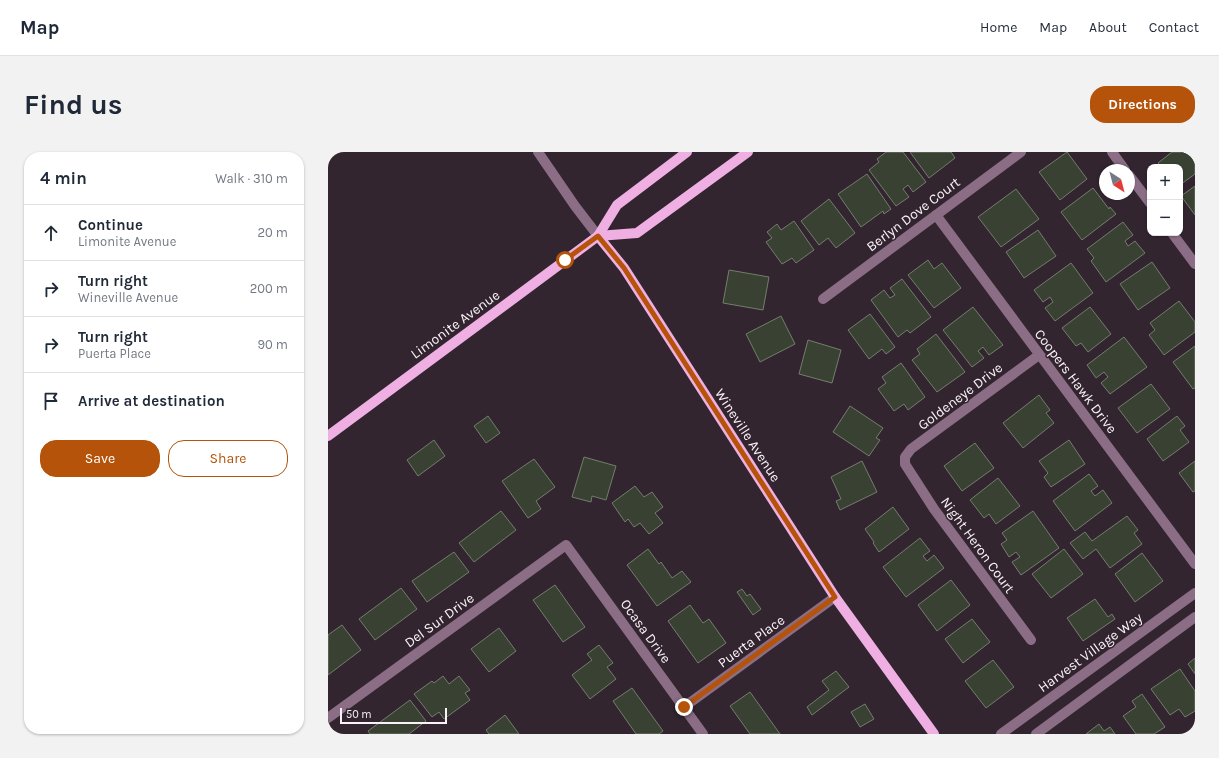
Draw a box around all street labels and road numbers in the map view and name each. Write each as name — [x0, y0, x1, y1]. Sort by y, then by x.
street label: Berlyn Dove Court — [863, 174, 963, 255]
street label: Limonite Avenue — [407, 286, 503, 362]
street label: Coopers Hawk Drive — [1031, 326, 1120, 437]
street label: Goldeneye Drive — [915, 359, 1006, 434]
street label: Wineville Avenue — [711, 385, 784, 485]
street label: Night Heron Court — [937, 494, 1018, 597]
street label: Del Sur Drive — [401, 590, 477, 651]
street label: Ocasa Drive — [617, 596, 675, 667]
street label: Harvest Village Way — [1035, 609, 1146, 696]
street label: Puerta Place — [715, 611, 788, 671]

